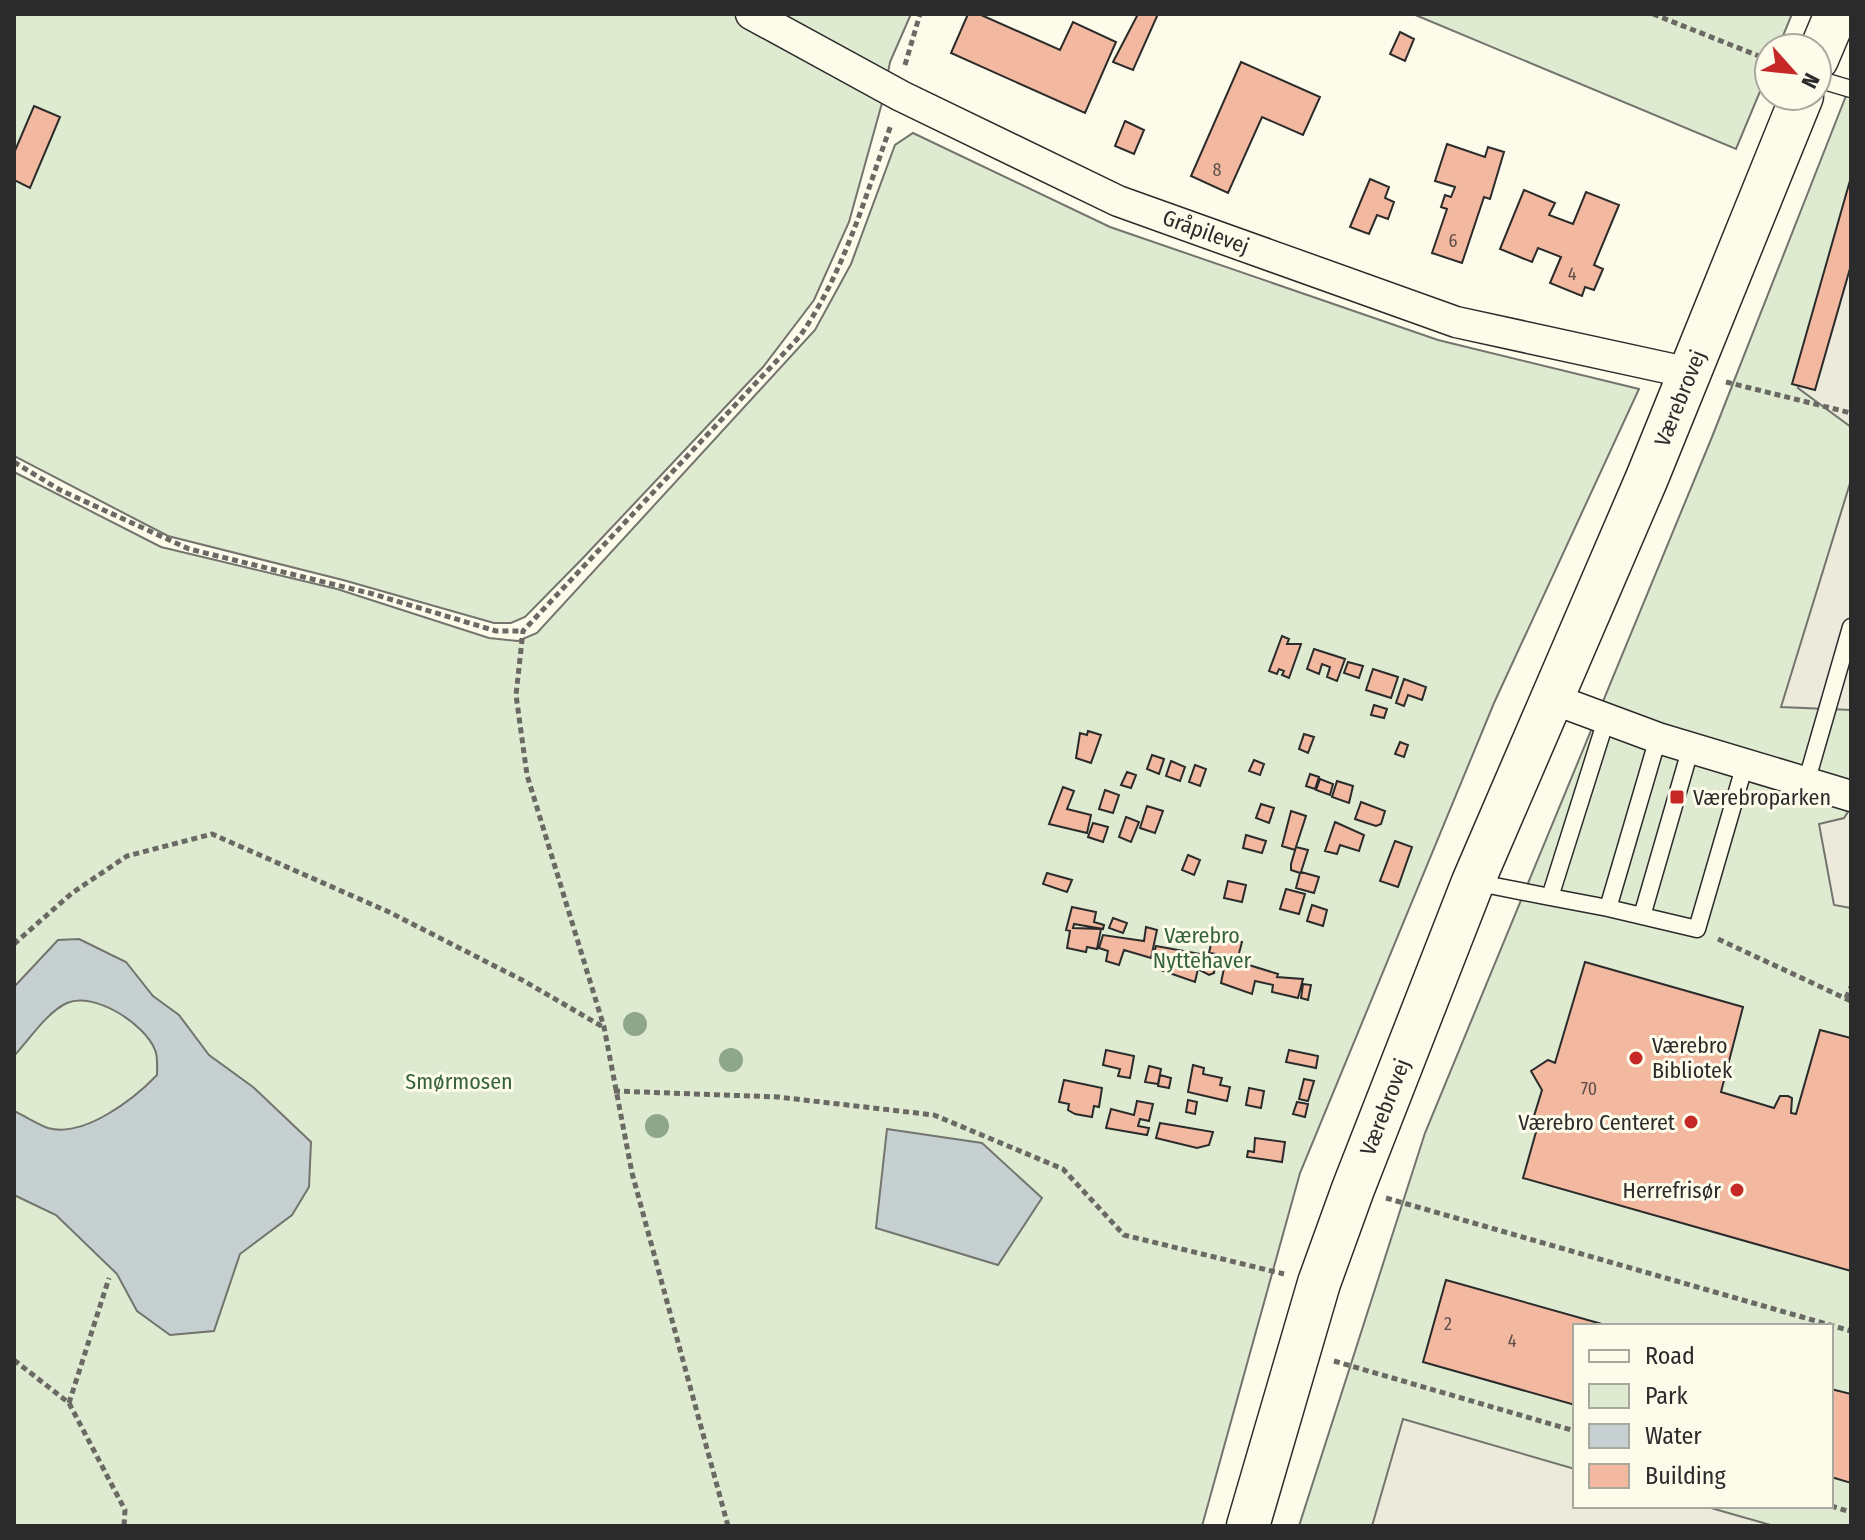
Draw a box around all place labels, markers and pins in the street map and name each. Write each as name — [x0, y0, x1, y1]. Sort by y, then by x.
place label: Værebroparken — [1693, 784, 1831, 811]
marker: Værebroparken — [1668, 788, 1686, 806]
place label: Værebro Bibliotek — [1652, 1032, 1733, 1084]
marker: Værebro Bibliotek — [1627, 1049, 1645, 1067]
place label: Værebro Centeret — [1518, 1109, 1676, 1136]
marker: Værebro Centeret — [1682, 1113, 1700, 1131]
place label: Herrefrisør — [1623, 1177, 1721, 1204]
marker: Herrefrisør — [1728, 1181, 1746, 1199]

